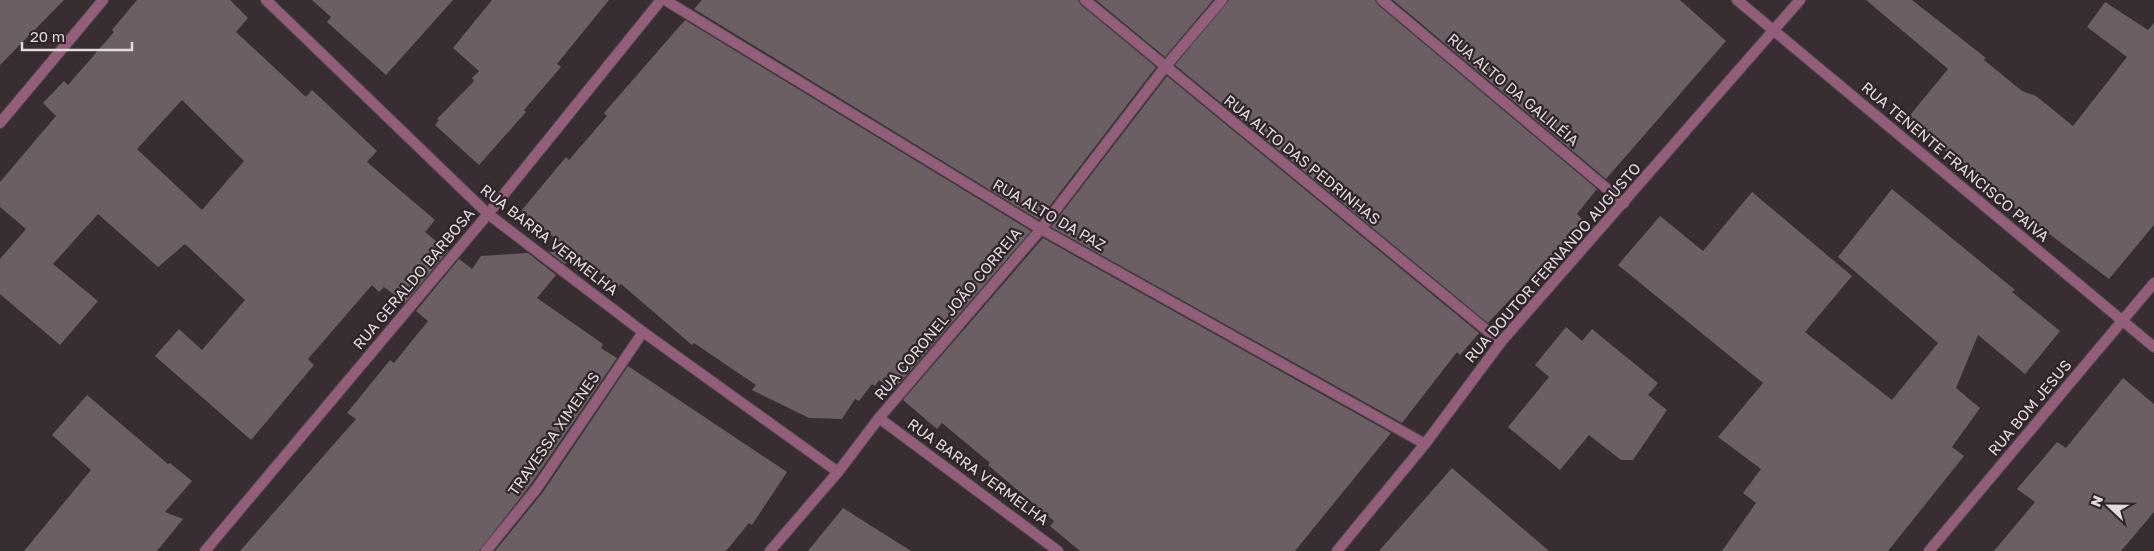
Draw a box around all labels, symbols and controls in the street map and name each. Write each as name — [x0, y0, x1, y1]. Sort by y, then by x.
scale bar — [22, 20, 132, 52]
text: 20 m — [30, 27, 65, 45]
street label: RUA ALTO DA GALILÉIA — [1444, 29, 1583, 149]
street label: RUA TENENTE FRANCISCO PAIVA — [1858, 77, 2053, 245]
street label: RUA ALTO DAS PEDRINHAS — [1221, 91, 1384, 228]
street label: RUA DOUTOR FERNANDO AUGUSTO — [1460, 159, 1644, 366]
street label: RUA ALTO DA PAZ — [990, 175, 1109, 254]
street label: RUA BARRA VERMELHA — [477, 180, 622, 299]
street label: RUA GERALDO BARBOSA — [349, 204, 478, 353]
street label: RUA CORONEL JOÃO CORREIA — [870, 224, 1025, 403]
street label: RUA BOM JESUS — [1984, 356, 2075, 459]
street label: TRAVESSA XIMENES — [504, 368, 603, 499]
street label: RUA BARRA VERMELHA — [905, 414, 1053, 528]
north arrow — [2084, 481, 2134, 531]
text: N — [2087, 493, 2106, 509]

